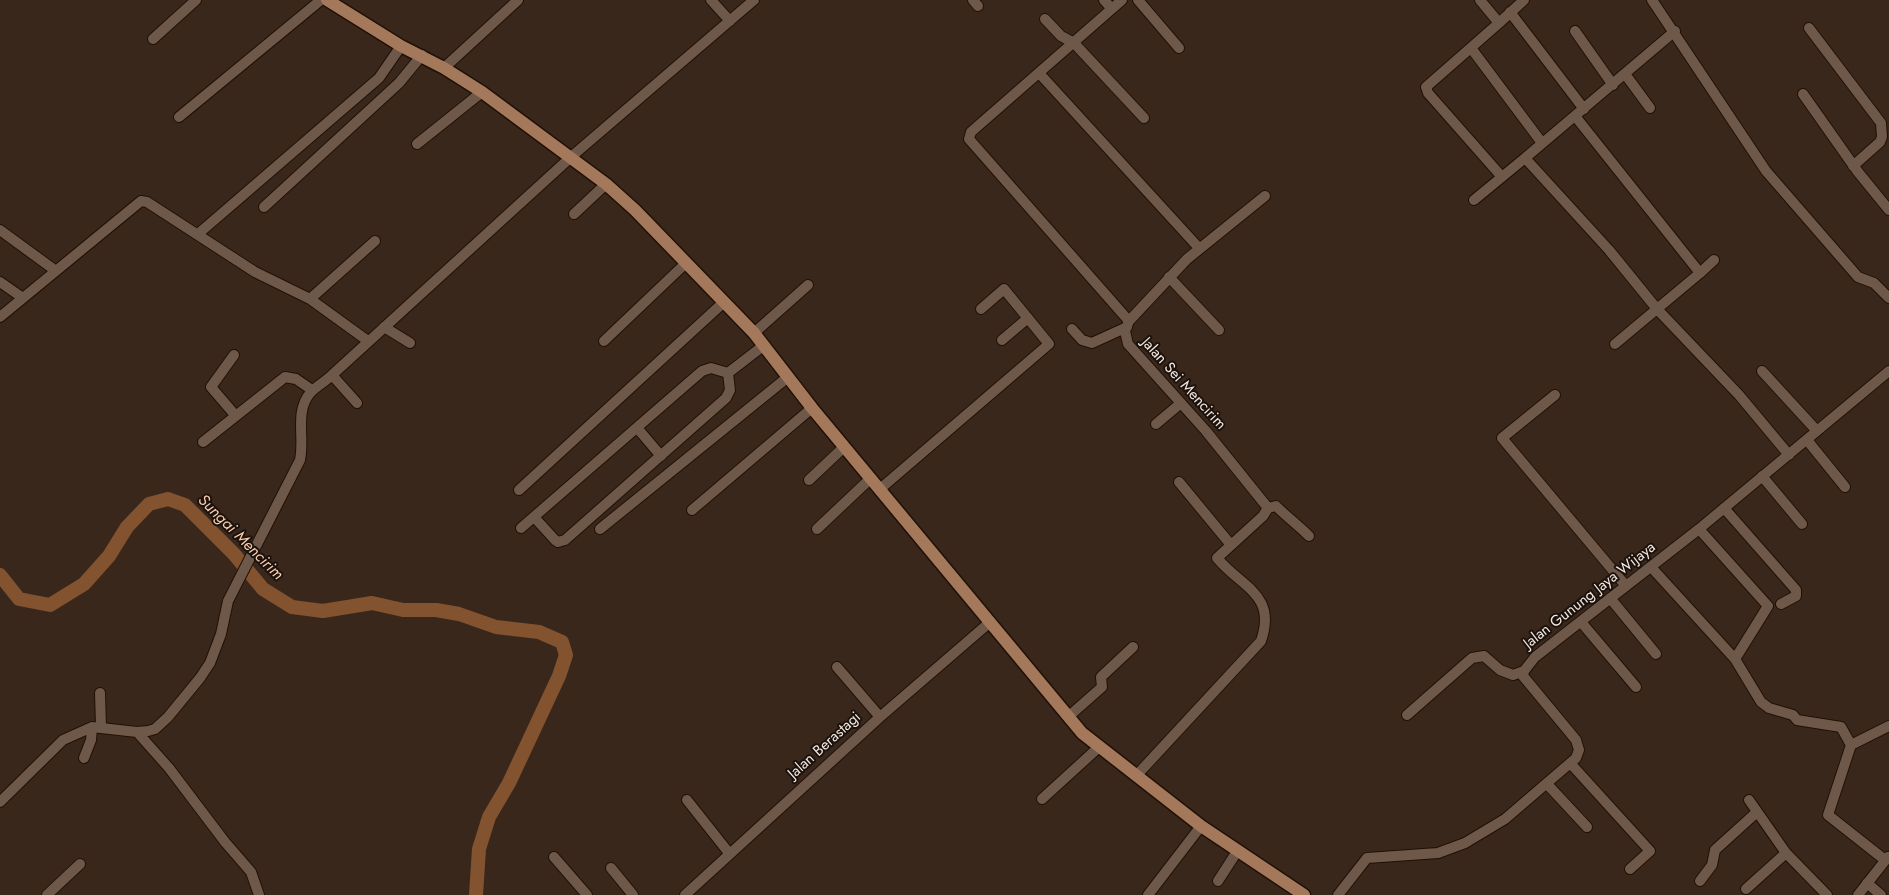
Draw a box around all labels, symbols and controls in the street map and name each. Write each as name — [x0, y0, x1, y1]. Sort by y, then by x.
street label: Jalan Sei Mencirim — [1137, 334, 1229, 434]
water label: Sungai Mencirim — [193, 491, 287, 585]
street label: Jalan Gunung Jaya Wijaya — [1520, 539, 1660, 653]
street label: Jalan Berastagi — [785, 709, 865, 783]

